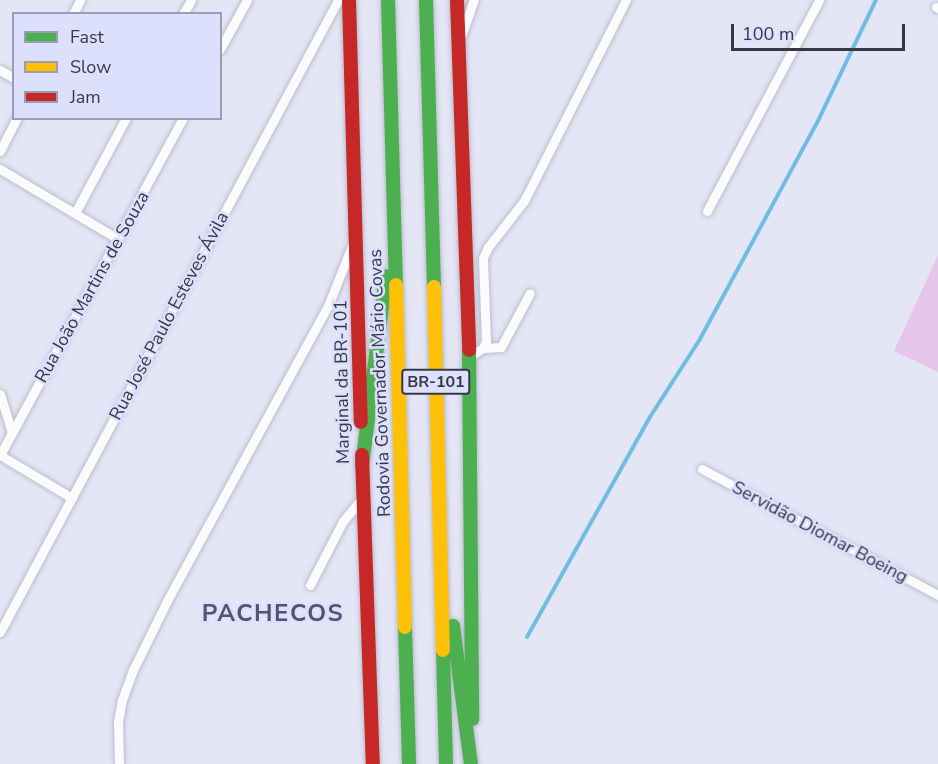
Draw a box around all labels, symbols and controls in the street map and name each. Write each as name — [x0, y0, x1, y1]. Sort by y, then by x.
legend — [12, 12, 222, 120]
scale bar — [734, 12, 908, 50]
text: 100 m — [742, 22, 794, 46]
text: Fast — [70, 25, 104, 49]
text: Slow — [70, 55, 111, 79]
text: Jam — [70, 85, 101, 109]
street label: Rua João Martins de Souza — [30, 187, 154, 387]
street label: Rua José Paulo Esteves Ávila — [105, 208, 233, 424]
street label: Rodovia Governador Mário Covas — [365, 249, 395, 517]
street label: Marginal da BR-101 — [330, 300, 354, 464]
road number: BR-101 — [400, 369, 472, 395]
street label: Servidão Diomar Boeing — [728, 476, 912, 588]
district label: PACHECOS — [202, 600, 344, 628]

